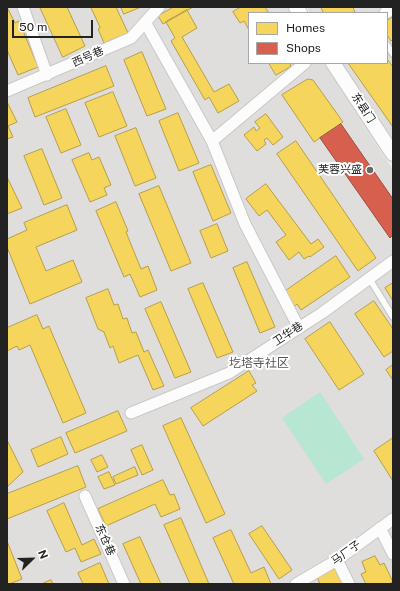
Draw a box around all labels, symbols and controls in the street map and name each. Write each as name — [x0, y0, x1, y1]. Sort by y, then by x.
scale bar — [14, 12, 95, 38]
legend — [248, 12, 388, 64]
text: 50 m — [19, 20, 47, 34]
text: Homes — [286, 21, 325, 35]
text: Shops — [286, 41, 321, 55]
street label: 西号巷 — [70, 44, 106, 70]
street label: 东县门 — [348, 91, 378, 125]
place label: 芙蓉兴盛 — [318, 163, 362, 177]
marker: 芙蓉兴盛 — [365, 165, 375, 175]
street label: 卫华巷 — [271, 319, 305, 349]
district label: 圪塔寺社区 — [229, 356, 289, 370]
street label: 东仓巷 — [92, 522, 118, 558]
street label: 马厂子 — [329, 538, 363, 568]
north arrow — [12, 539, 52, 579]
text: N — [36, 548, 50, 561]

